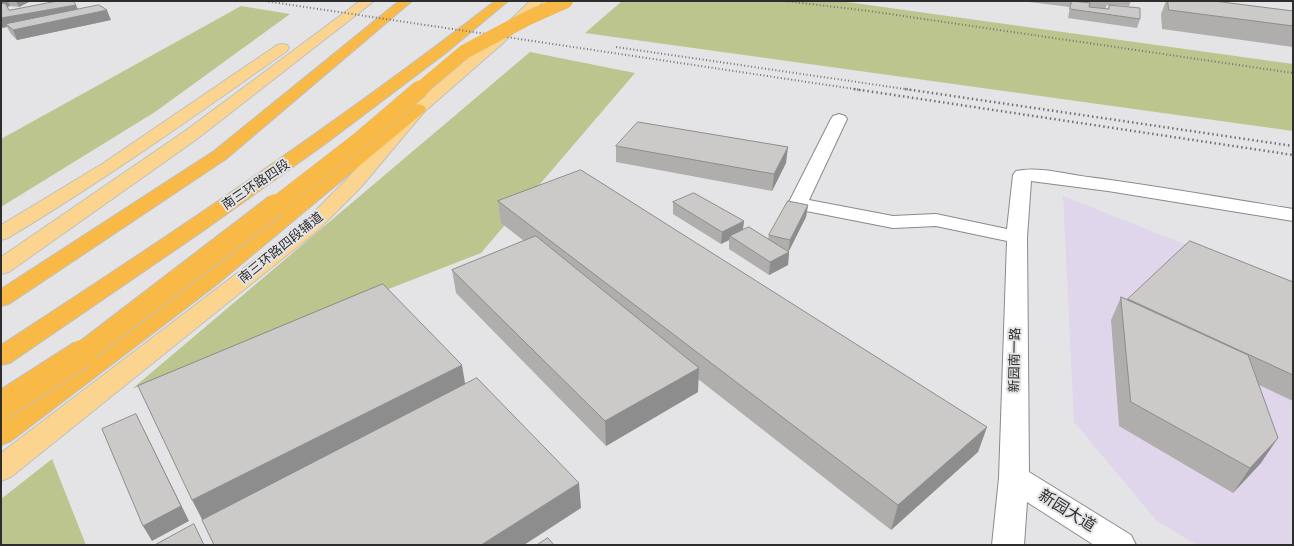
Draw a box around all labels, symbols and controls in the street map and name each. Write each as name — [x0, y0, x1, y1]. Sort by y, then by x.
street label: 南三环路四段 — [219, 157, 293, 213]
street label: 南三环路四段辅道 — [236, 209, 326, 287]
street label: 新园南一路 — [1007, 327, 1023, 393]
street label: 新园大道 — [1035, 486, 1099, 536]

